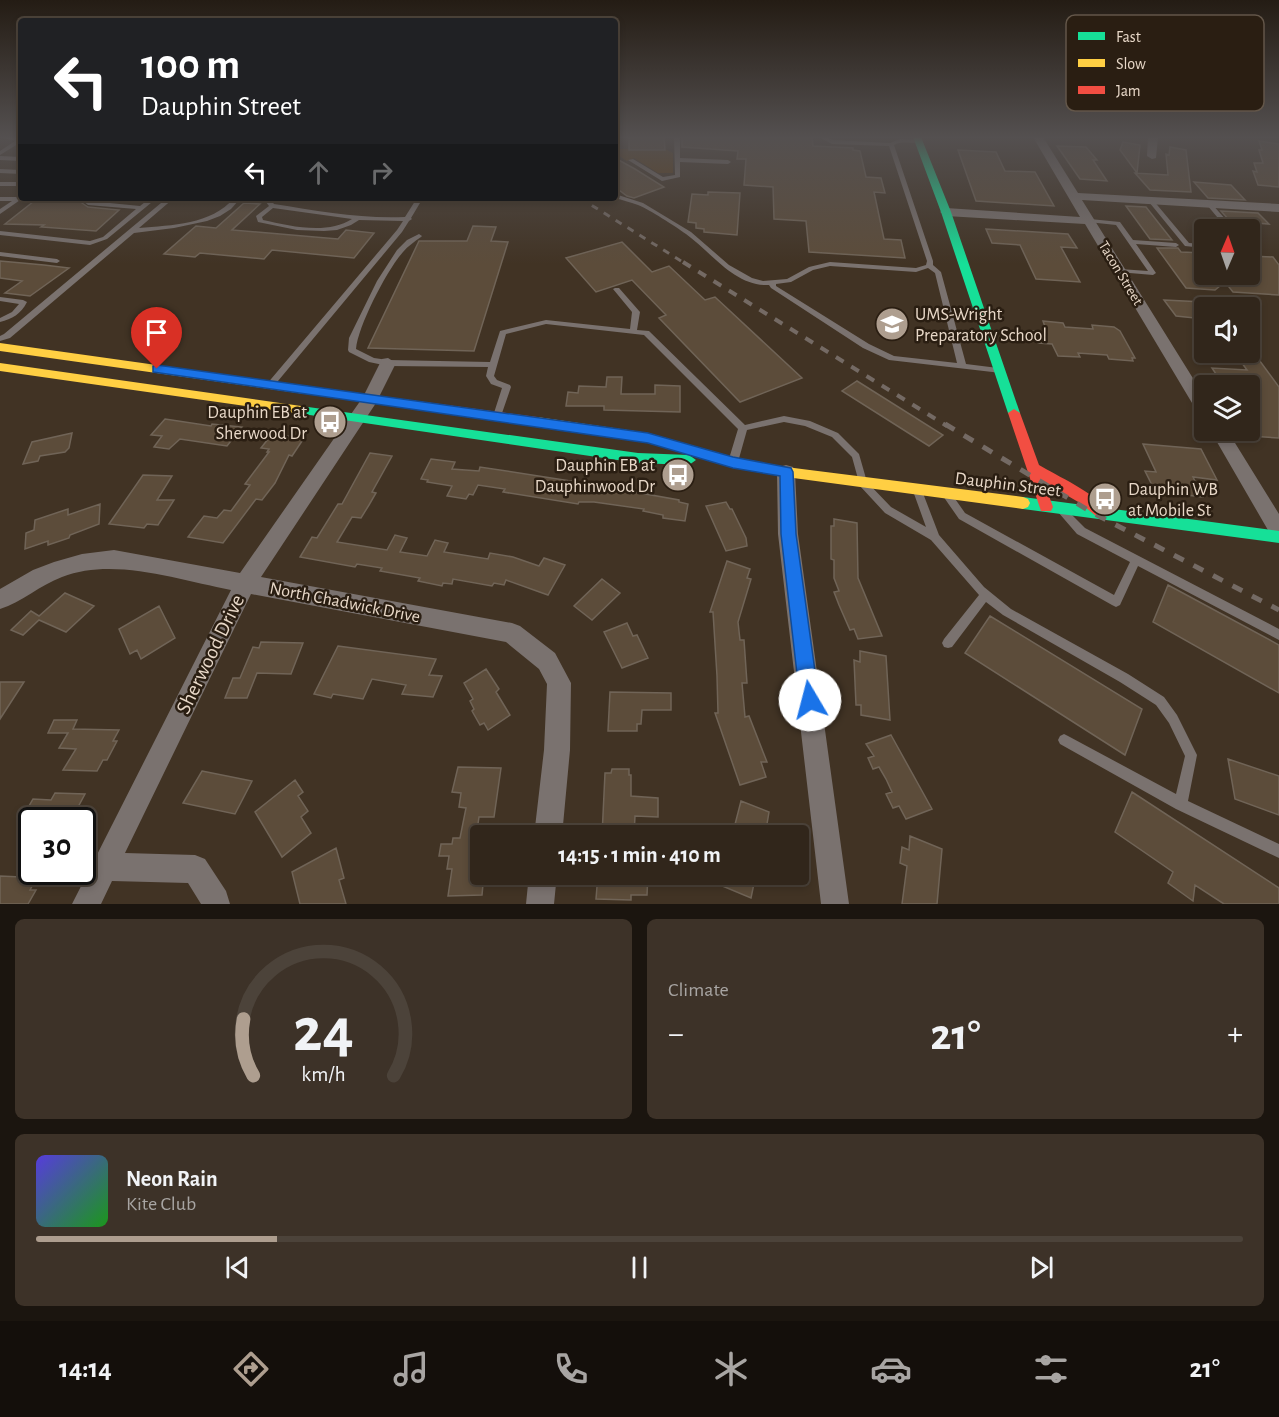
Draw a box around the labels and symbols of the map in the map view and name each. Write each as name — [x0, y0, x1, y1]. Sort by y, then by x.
legend — [1066, 15, 1264, 111]
text: Fast — [1116, 29, 1141, 45]
text: Slow — [1116, 56, 1146, 72]
text: Jam — [1116, 83, 1141, 99]
north arrow — [1194, 219, 1260, 285]
street label: Tacon Street — [1096, 239, 1146, 308]
school or university icon: UMS-Wright Preparatory School — [874, 306, 910, 342]
place label: UMS-Wright Preparatory School — [915, 306, 1047, 345]
pin — [131, 307, 182, 369]
place label: Dauphin EB at Sherwood Dr — [207, 404, 307, 443]
bus stop icon: Dauphin EB at Sherwood Dr — [312, 404, 348, 440]
place label: Dauphin EB at Dauphinwood Dr — [535, 457, 655, 496]
bus stop icon: Dauphin EB at Dauphinwood Dr — [660, 457, 696, 493]
street label: Dauphin Street — [954, 470, 1062, 500]
bus stop icon: Dauphin WB at Mobile St — [1087, 481, 1123, 517]
place label: Dauphin WB at Mobile St — [1128, 481, 1218, 520]
street label: North Chadwick Drive — [268, 580, 422, 626]
street label: Sherwood Drive — [173, 591, 248, 717]
position arrow — [778, 668, 842, 732]
speed limit sign: 30 — [18, 807, 96, 885]

